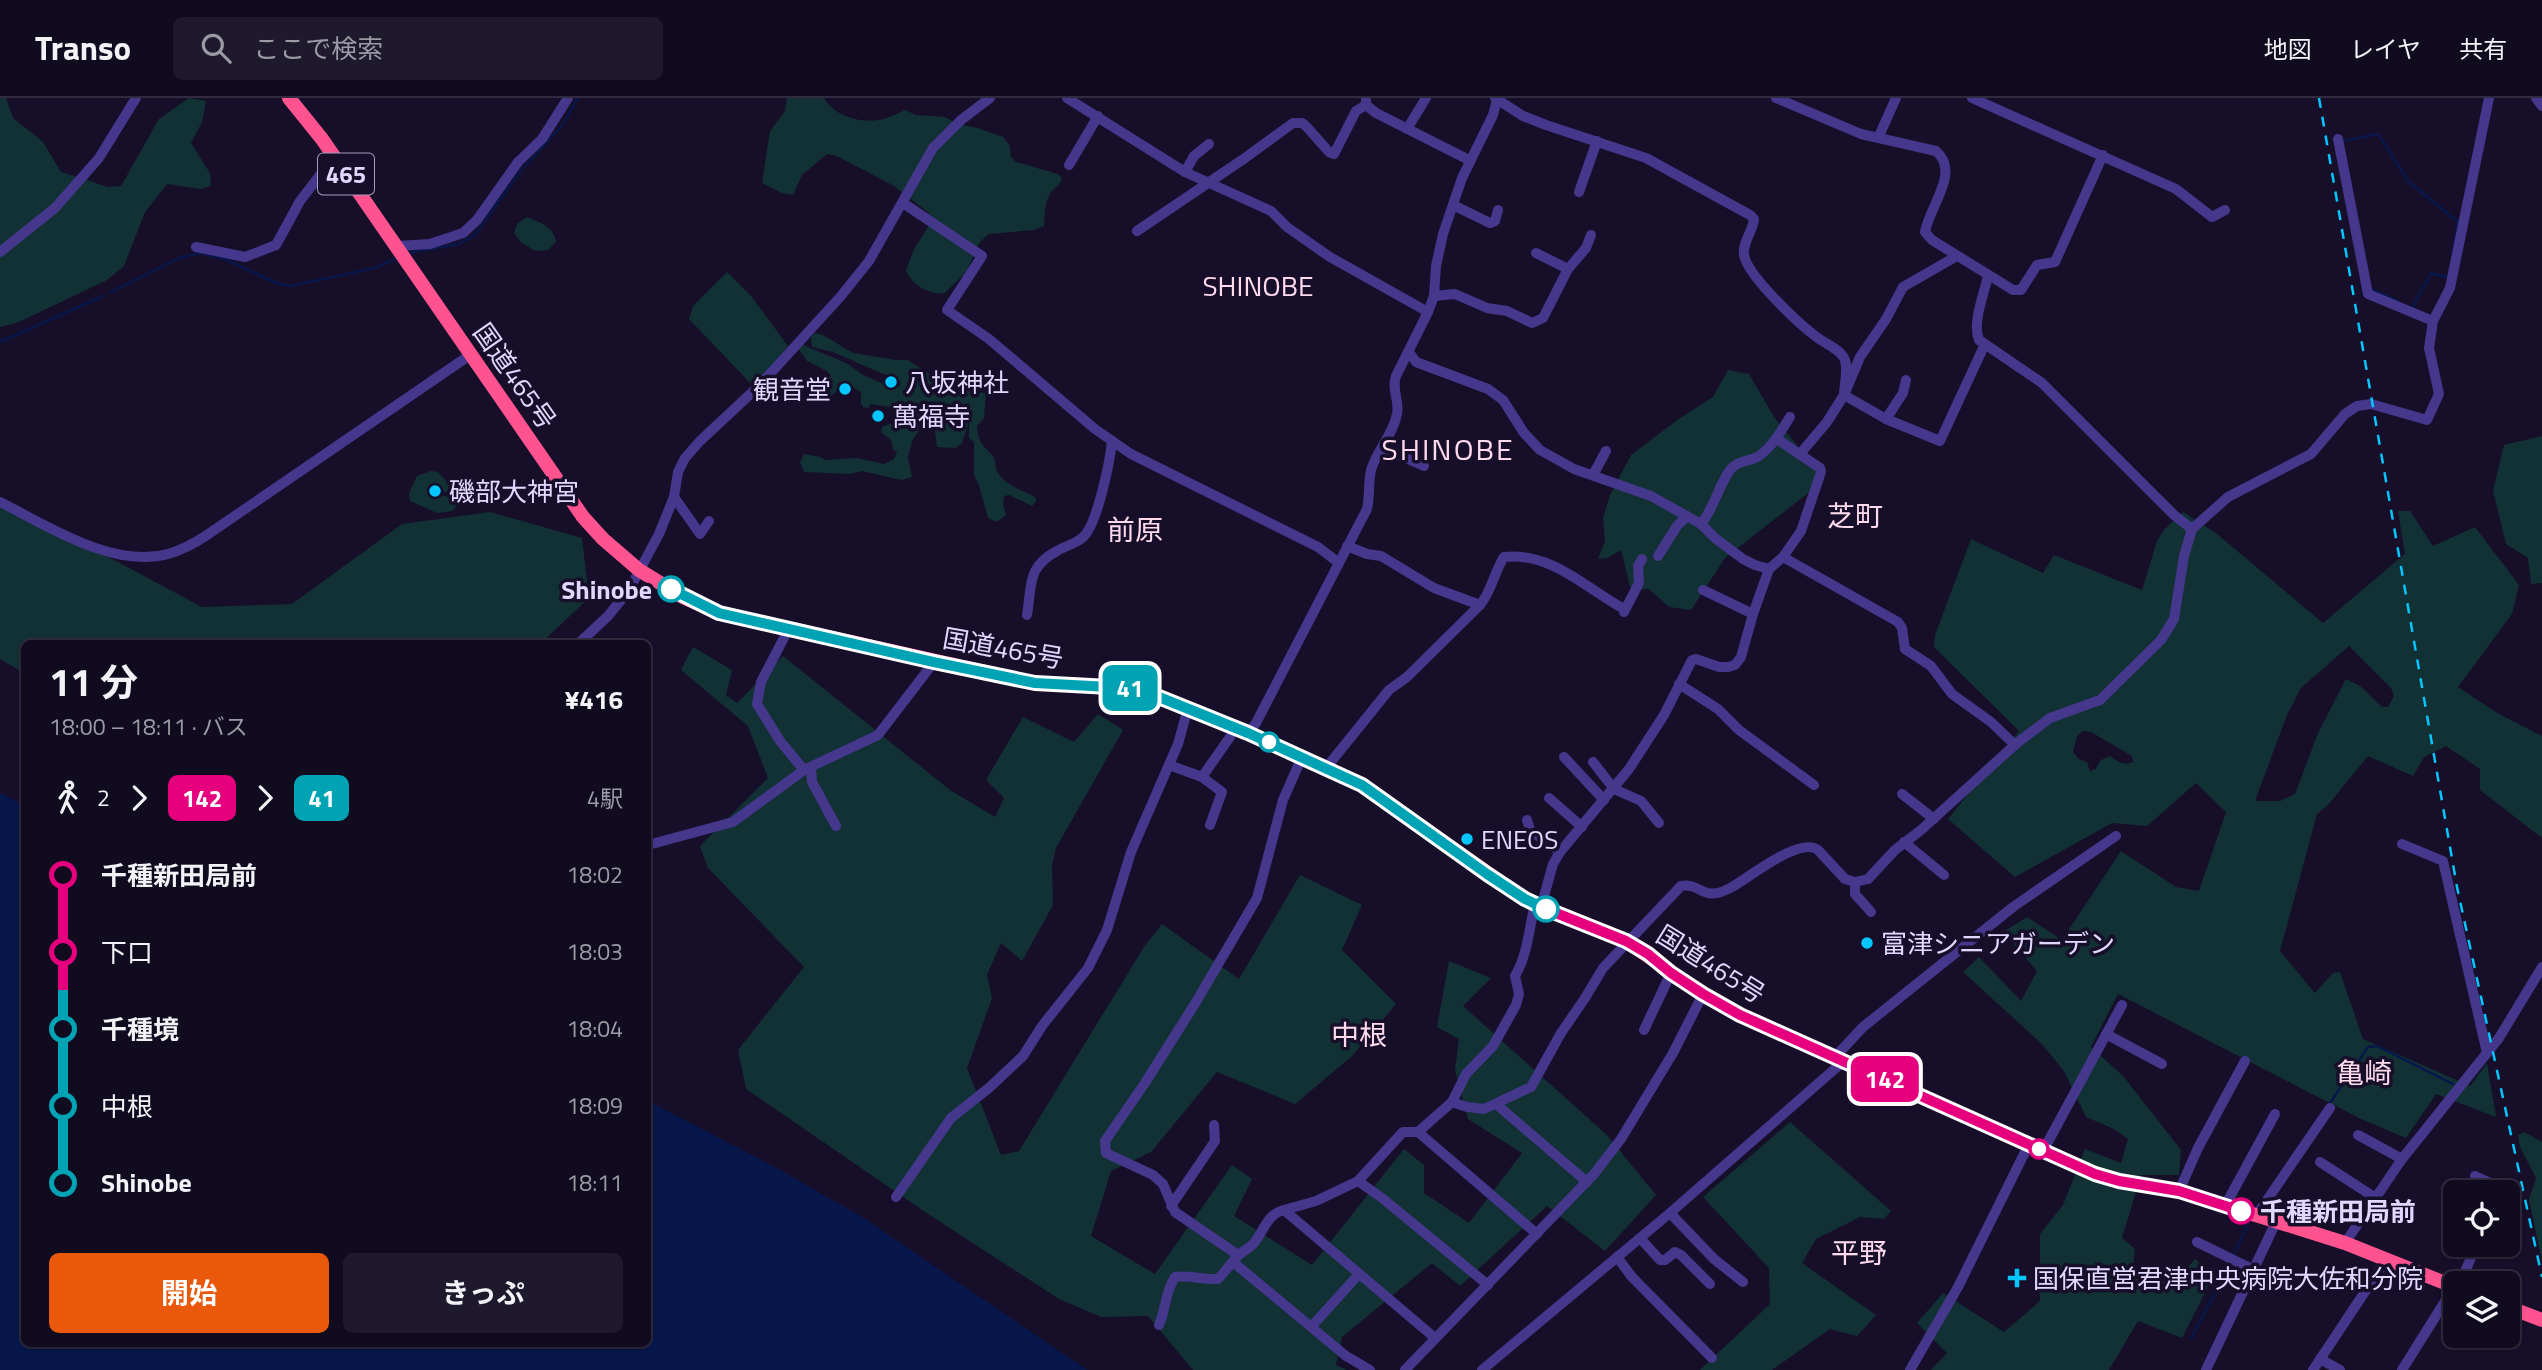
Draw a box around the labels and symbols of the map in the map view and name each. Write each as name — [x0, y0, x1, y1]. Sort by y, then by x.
road number: 465 — [318, 154, 374, 194]
district label: SHINOBE — [1202, 264, 1314, 307]
street label: 国道465号 — [464, 315, 566, 437]
place label: 八坂神社 — [905, 363, 1009, 402]
place label: 観音堂 — [753, 370, 831, 409]
marker: 八坂神社 — [883, 374, 899, 390]
marker: 観音堂 — [837, 381, 853, 397]
place label: 萬福寺 — [892, 397, 970, 436]
marker: 萬福寺 — [870, 408, 886, 424]
district label: SHINOBE — [1381, 426, 1515, 472]
place label: 磯部大神宮 — [449, 472, 579, 511]
marker: 磯部大神宮 — [427, 483, 443, 499]
district label: 芝町 — [1827, 494, 1883, 537]
district label: 前原 — [1107, 508, 1163, 551]
place label: Shinobe — [561, 570, 652, 609]
marker: Shinobe — [658, 576, 684, 602]
street label: 国道465号 — [940, 618, 1066, 678]
line badge: 41 — [1098, 665, 1162, 711]
unlabelled marker — [1259, 732, 1279, 752]
place label: ENEOS — [1481, 820, 1558, 859]
marker: ENEOS — [1459, 831, 1475, 847]
unlabelled marker — [1533, 896, 1559, 922]
street label: 国道465号 — [1649, 915, 1773, 1013]
place label: 富津シニアガーデン — [1881, 924, 2115, 963]
marker: 富津シニアガーデン — [1859, 935, 1875, 951]
district label: 中根 — [1331, 1013, 1387, 1056]
district label: 亀崎 — [2336, 1051, 2392, 1094]
line badge: 142 — [1845, 1056, 1925, 1102]
unlabelled marker — [2029, 1139, 2049, 1159]
place label: 千種新田局前 — [2260, 1192, 2416, 1231]
marker: 千種新田局前 — [2228, 1198, 2254, 1224]
district label: 平野 — [1831, 1231, 1887, 1274]
place label: 国保直営君津中央病院大佐和分院 — [2033, 1259, 2423, 1298]
marker: 国保直営君津中央病院大佐和分院 — [2007, 1268, 2027, 1288]

